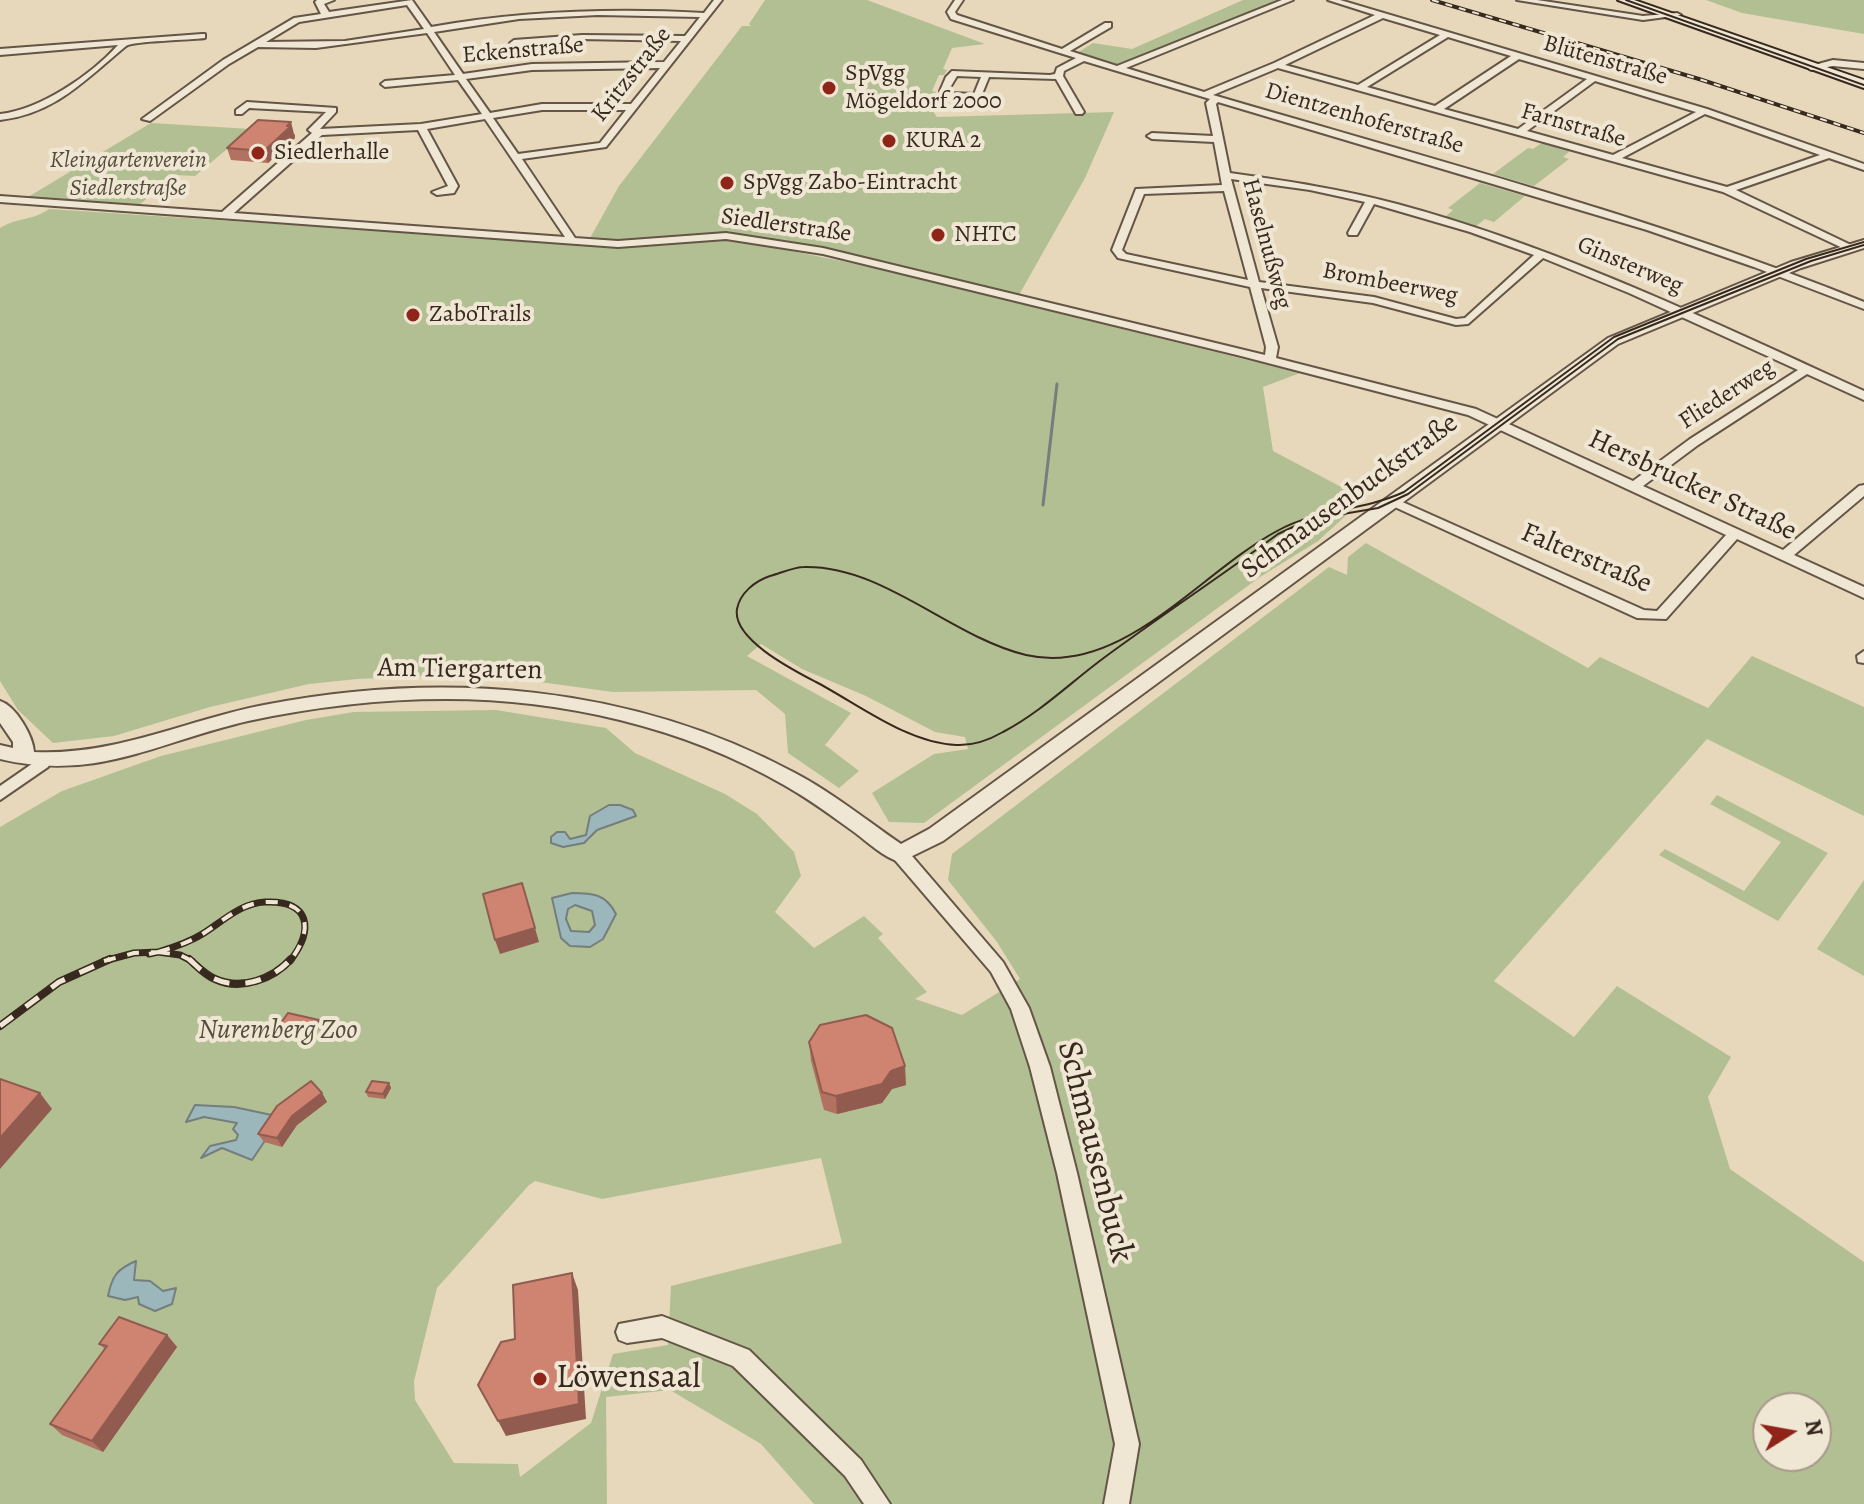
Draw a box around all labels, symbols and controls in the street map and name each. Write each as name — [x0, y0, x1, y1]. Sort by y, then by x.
street label: Kritzstraße — [586, 22, 678, 128]
street label: Blütenstraße — [1540, 30, 1670, 92]
street label: Eckenstraße — [461, 31, 585, 71]
place label: SpVgg Mögeldorf 2000 — [845, 60, 1002, 116]
street label: Dientzenhoferstraße — [1261, 77, 1467, 161]
marker: SpVgg Mögeldorf 2000 — [820, 79, 838, 97]
street label: Farnstraße — [1517, 97, 1629, 155]
place label: KURA 2 — [905, 127, 981, 155]
marker: KURA 2 — [880, 132, 898, 150]
place label: Siedlerhalle — [274, 139, 389, 167]
marker: Siedlerhalle — [249, 144, 267, 162]
park label: Kleingartenverein Siedlerstraße — [49, 147, 207, 203]
place label: SpVgg Zabo-Eintracht — [743, 169, 958, 197]
marker: SpVgg Zabo-Eintracht — [718, 174, 736, 192]
street label: Haselnußweg — [1235, 175, 1297, 313]
street label: Siedlerstraße — [719, 203, 853, 249]
place label: NHTC — [954, 221, 1017, 249]
marker: NHTC — [929, 226, 947, 244]
street label: Ginsterweg — [1573, 231, 1687, 301]
street label: Brombeerweg — [1320, 257, 1460, 311]
place label: ZaboTrails — [429, 301, 531, 329]
marker: ZaboTrails — [404, 306, 422, 324]
street label: Fliederweg — [1674, 354, 1780, 436]
street label: Schmausenbuckstraße — [1235, 407, 1465, 587]
street label: Hersbrucker Straße — [1583, 423, 1801, 549]
street label: Falterstraße — [1516, 516, 1656, 602]
street label: Am Tiergarten — [377, 652, 543, 688]
park label: Nuremberg Zoo — [198, 1014, 358, 1048]
street label: Schmausenbuck — [1047, 1037, 1141, 1267]
place label: Löwensaal — [556, 1359, 701, 1399]
marker: Löwensaal — [531, 1370, 549, 1388]
north arrow — [1752, 1392, 1832, 1472]
text: N — [1797, 1417, 1830, 1439]

